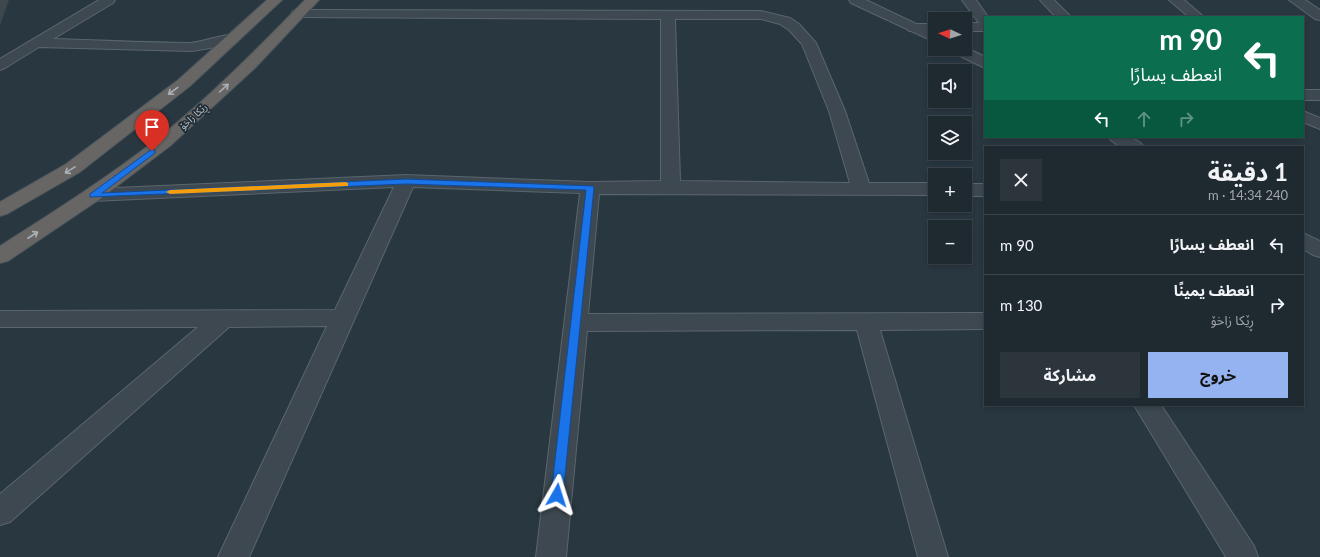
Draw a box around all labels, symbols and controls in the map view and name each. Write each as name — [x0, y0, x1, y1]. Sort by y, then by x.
north arrow — [928, 12, 972, 56]
map controls — [928, 12, 972, 264]
text: 90 m — [1159, 22, 1222, 56]
icon: left — [1236, 32, 1288, 84]
text: انعطف يسارًا — [1130, 63, 1222, 85]
button: sound — [928, 64, 972, 108]
one-way arrow — [219, 83, 229, 92]
one-way arrow — [168, 87, 179, 96]
street label: ڕێکا زاخۆ — [177, 100, 212, 134]
icon: left — [1091, 108, 1113, 130]
icon: ahead — [1133, 108, 1155, 130]
icon: right — [1175, 108, 1197, 130]
pin — [135, 110, 169, 151]
icon: arrive — [141, 116, 163, 138]
button: layers — [928, 116, 972, 160]
text: 1 دقيقة — [1208, 157, 1288, 186]
button: close — [1000, 159, 1042, 201]
one-way arrow — [64, 165, 75, 174]
button: + — [928, 168, 972, 212]
text: 240 m · 14:34 — [1208, 187, 1288, 203]
button: − — [928, 220, 972, 264]
one-way arrow — [27, 231, 38, 239]
icon: left — [1266, 234, 1288, 256]
text: انعطف يسارًا — [1170, 235, 1254, 253]
text: 90 m — [1000, 236, 1034, 254]
text: انعطف يمينًا — [1174, 281, 1254, 299]
icon: right — [1266, 294, 1288, 316]
text: 130 m — [1000, 296, 1042, 314]
text: ڕێکا زاخۆ — [1211, 312, 1254, 328]
button: مشاركة — [1000, 352, 1140, 398]
button: خروج — [1148, 352, 1288, 398]
position arrow — [536, 474, 578, 516]

